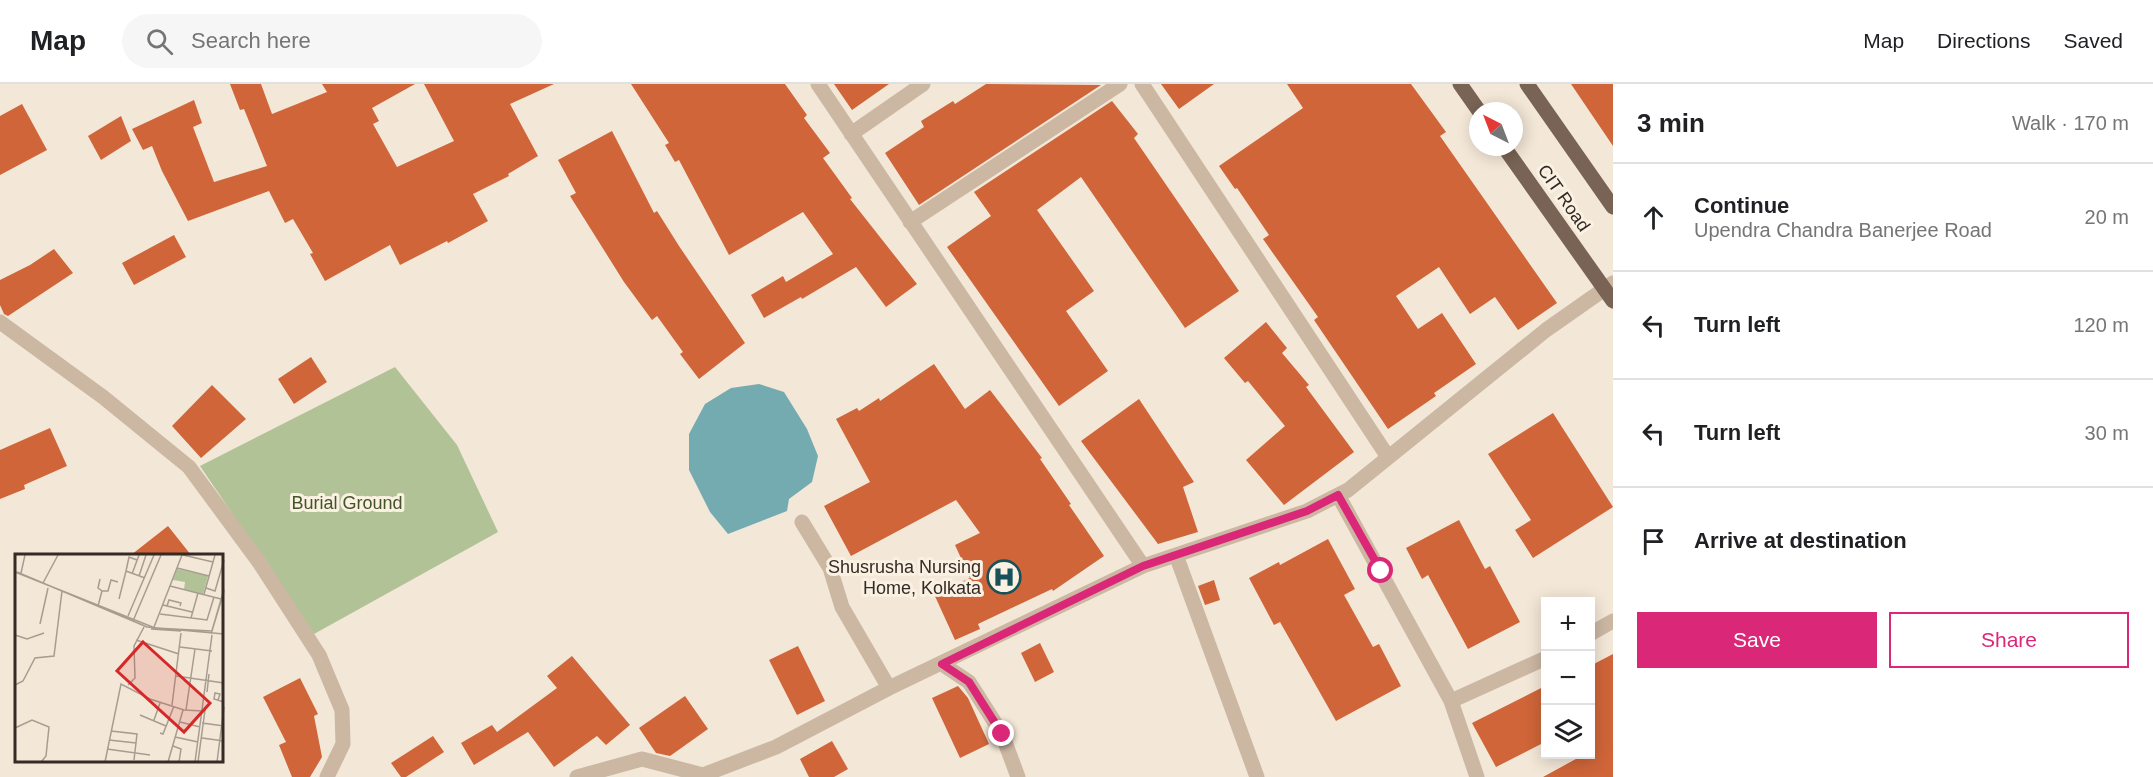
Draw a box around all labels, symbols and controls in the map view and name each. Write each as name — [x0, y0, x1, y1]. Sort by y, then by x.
search box — [122, 14, 542, 68]
text: Map — [30, 25, 86, 56]
icon: search — [143, 25, 176, 58]
text: Search here — [191, 28, 311, 53]
text: Map — [1863, 29, 1904, 52]
text: Directions — [1937, 29, 2030, 52]
text: Saved — [2063, 29, 2123, 52]
north arrow — [1469, 102, 1523, 156]
text: 3 min — [1637, 108, 1705, 138]
text: Walk · 170 m — [2012, 112, 2129, 134]
street label: CIT Road — [1534, 161, 1594, 235]
text: Continue — [1694, 193, 1789, 218]
icon: ahead — [1637, 201, 1670, 234]
text: 20 m — [2085, 206, 2129, 228]
text: Upendra Chandra Banerjee Road — [1694, 219, 1992, 241]
icon: left — [1637, 309, 1670, 342]
text: Turn left — [1694, 312, 1780, 337]
text: 120 m — [2073, 314, 2129, 336]
icon: left — [1637, 417, 1670, 450]
text: Turn left — [1694, 420, 1780, 445]
text: 30 m — [2085, 422, 2129, 444]
park label: Burial Ground — [291, 493, 403, 513]
icon: arrive — [1637, 525, 1670, 558]
text: Arrive at destination — [1694, 528, 1907, 553]
inset map — [15, 554, 224, 762]
place label: Shusrusha Nursing Home, Kolkata — [828, 557, 982, 598]
route start — [1367, 557, 1393, 583]
hospital icon: Shusrusha Nursing Home, Kolkata — [986, 559, 1022, 595]
map controls — [1541, 597, 1595, 759]
button: + — [1541, 597, 1595, 651]
button: Save — [1637, 612, 1877, 668]
button: Share — [1889, 612, 2129, 668]
button: − — [1541, 651, 1595, 705]
button: layers — [1541, 705, 1595, 759]
route end — [988, 720, 1014, 746]

